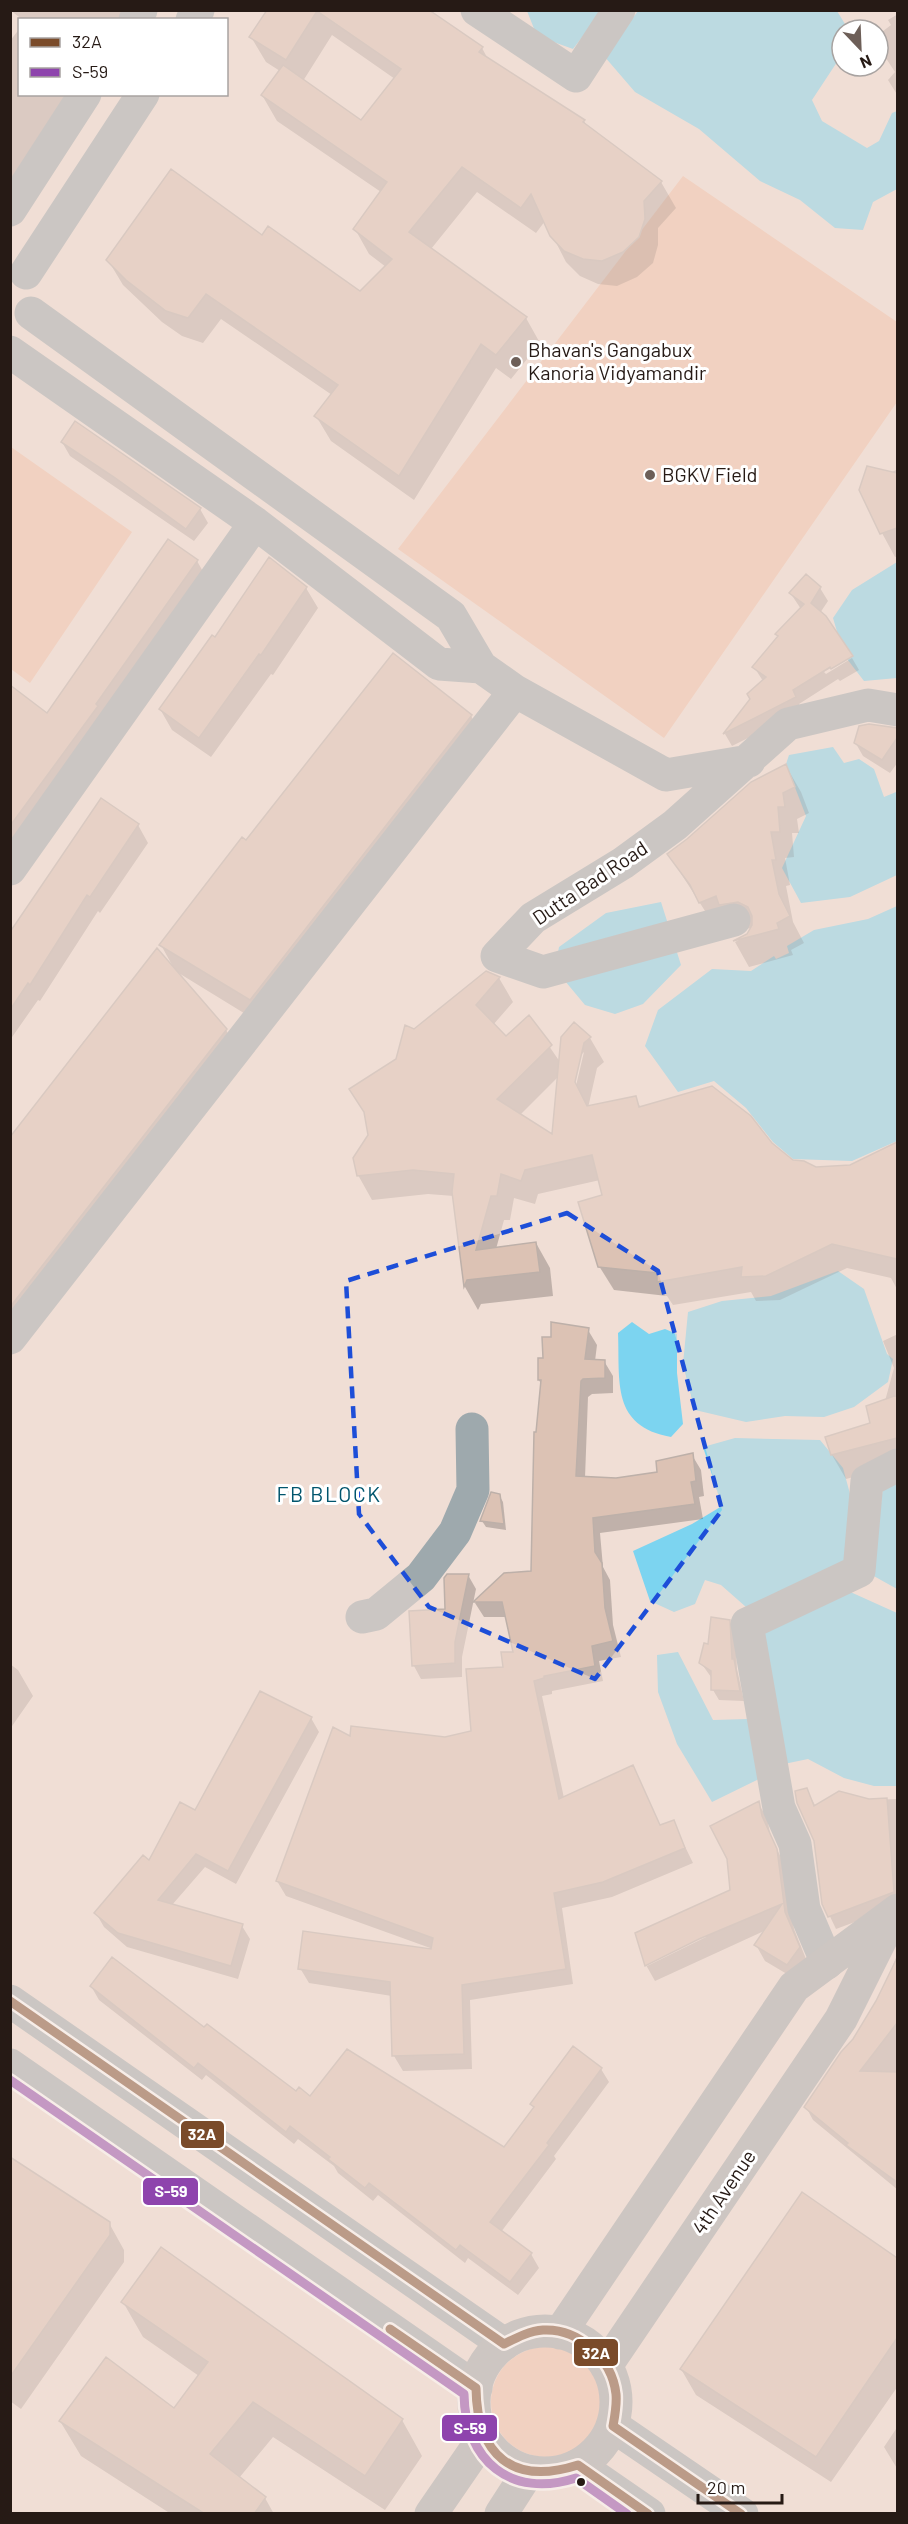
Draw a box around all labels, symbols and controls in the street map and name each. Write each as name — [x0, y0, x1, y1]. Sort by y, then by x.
legend — [18, 18, 228, 96]
north arrow — [830, 18, 890, 78]
text: 32A — [72, 30, 102, 52]
text: N — [857, 51, 875, 73]
text: S-59 — [72, 60, 108, 82]
place label: Bhavan's Gangabux Kanoria Vidyamandir — [528, 337, 706, 384]
marker: Bhavan's Gangabux Kanoria Vidyamandir — [509, 355, 523, 369]
place label: BGKV Field — [662, 462, 757, 486]
marker: BGKV Field — [643, 468, 657, 482]
street label: Dutta Bad Road — [527, 835, 651, 929]
district label: FB BLOCK — [277, 1481, 381, 1506]
line badge: 32A — [180, 2120, 225, 2149]
text: 32A — [188, 2124, 216, 2143]
street label: 4th Avenue — [686, 2145, 760, 2238]
line badge: S-59 — [142, 2177, 199, 2206]
text: S-59 — [154, 2181, 188, 2200]
line badge: 32A — [573, 2338, 619, 2367]
text: 32A — [582, 2343, 610, 2362]
line badge: S-59 — [441, 2414, 498, 2442]
text: S-59 — [453, 2418, 487, 2437]
scale bar — [698, 2467, 782, 2505]
unlabelled marker — [575, 2476, 587, 2488]
text: 20 m — [707, 2476, 745, 2498]

